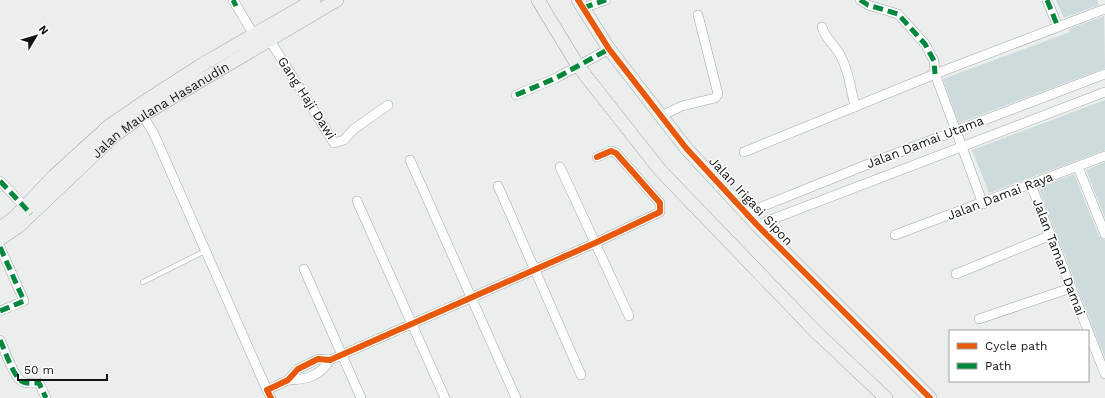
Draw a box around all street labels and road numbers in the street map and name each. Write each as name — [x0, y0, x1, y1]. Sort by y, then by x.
street label: Gang Haji Dawi — [275, 54, 339, 142]
street label: Jalan Maulana Hasanudin — [88, 58, 232, 161]
street label: Jalan Damai Utama — [864, 112, 986, 171]
street label: Jalan Irigasi Sipon — [706, 154, 796, 248]
street label: Jalan Damai Raya — [945, 169, 1056, 223]
street label: Jalan Taman Damai — [1030, 196, 1088, 318]

